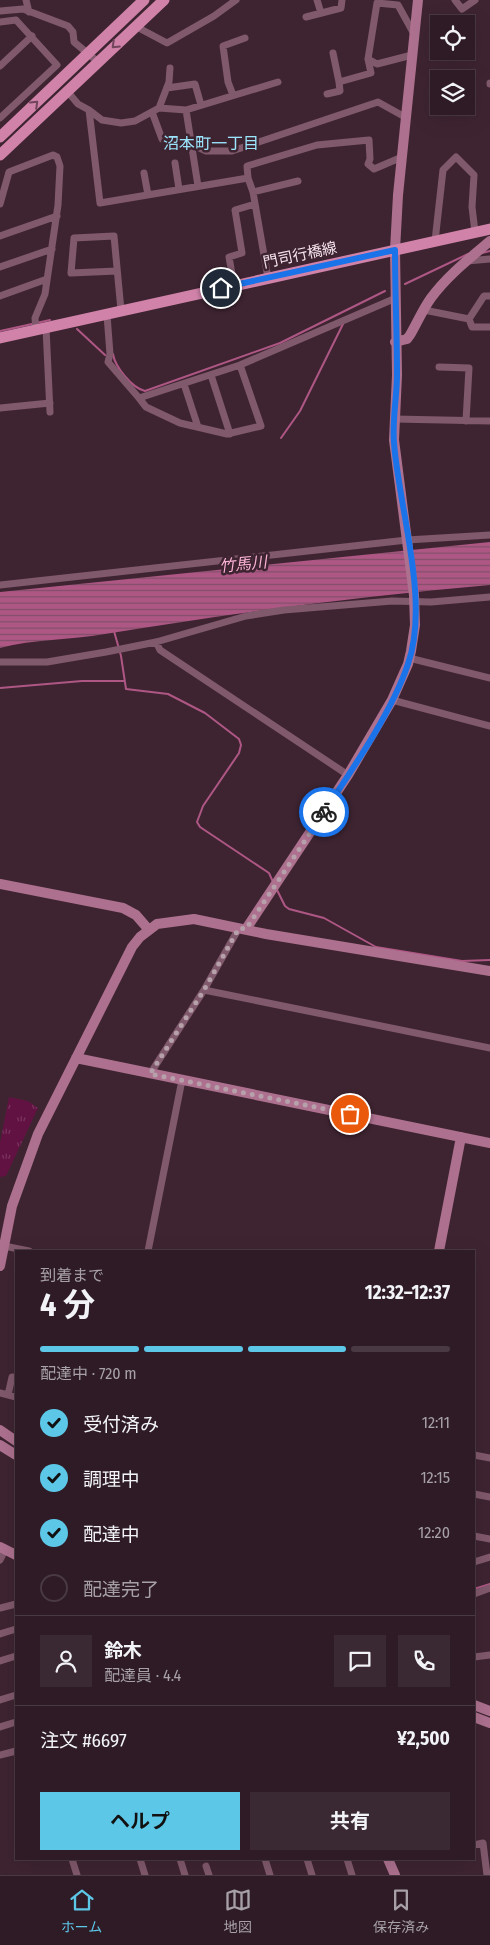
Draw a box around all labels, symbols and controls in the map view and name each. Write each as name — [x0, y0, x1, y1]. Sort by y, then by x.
map controls — [430, 15, 475, 115]
button: locate — [430, 15, 475, 60]
one-way arrow — [112, 39, 121, 48]
button: layers — [430, 70, 475, 115]
one-way arrow — [30, 101, 39, 110]
district label: 沼本町一丁目 — [163, 134, 259, 153]
street label: 門司行橋線 — [261, 238, 339, 272]
pin — [200, 267, 242, 309]
icon: home — [207, 274, 235, 302]
water label: 竹馬川 — [218, 552, 270, 576]
courier — [299, 787, 349, 837]
icon: bike — [310, 798, 338, 826]
pin — [329, 1093, 371, 1135]
icon: bag — [336, 1100, 364, 1128]
text: 到着まで — [40, 1266, 104, 1285]
text: 12:32–12:37 — [365, 1281, 450, 1304]
text: 4 分 — [40, 1286, 95, 1324]
text: 配達中 · 720 m — [40, 1364, 137, 1383]
icon: check — [40, 1409, 68, 1437]
text: 受付済み — [83, 1413, 159, 1436]
text: 12:11 — [422, 1413, 450, 1432]
icon: check — [40, 1464, 68, 1492]
text: 調理中 — [83, 1468, 140, 1491]
text: 12:15 — [420, 1468, 450, 1487]
icon: check — [40, 1519, 68, 1547]
text: 配達中 — [83, 1523, 140, 1546]
text: 12:20 — [418, 1523, 450, 1542]
text: 配達完了 — [83, 1578, 159, 1601]
button: person — [40, 1635, 92, 1687]
button: chat — [334, 1635, 386, 1687]
button: phone — [398, 1635, 450, 1687]
text: 鈴木 — [104, 1639, 142, 1662]
text: 配達員 · 4.4 — [104, 1666, 181, 1685]
text: ¥2,500 — [397, 1727, 450, 1750]
text: 注文 #6697 — [40, 1729, 127, 1752]
button: ヘルプ — [40, 1792, 240, 1850]
button: 共有 — [250, 1792, 450, 1850]
tab: ホーム — [61, 1886, 102, 1936]
tab: 地図 — [224, 1886, 252, 1936]
tab: 保存済み — [373, 1886, 429, 1936]

